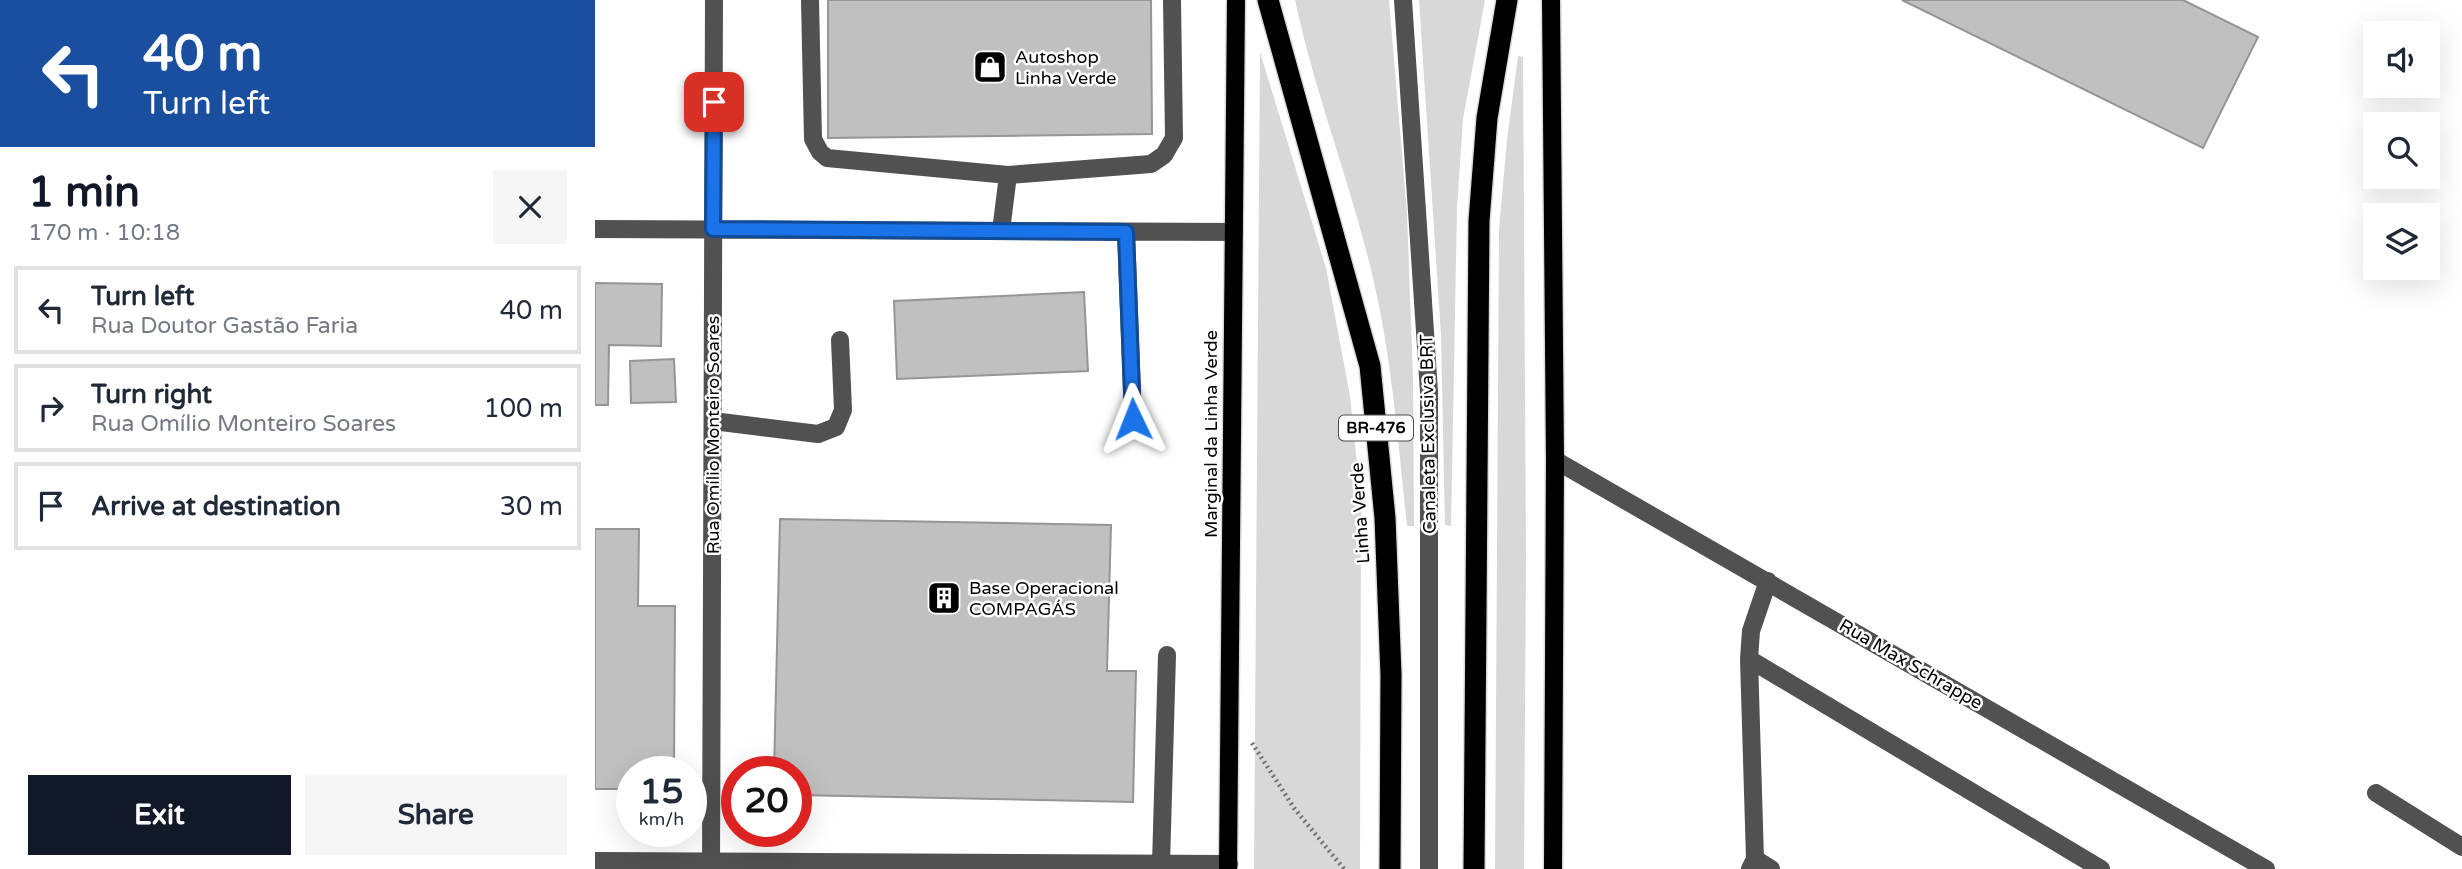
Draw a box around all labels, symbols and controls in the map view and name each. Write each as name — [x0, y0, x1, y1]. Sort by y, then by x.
map controls — [2363, 21, 2440, 280]
button: sound — [2363, 21, 2440, 98]
text: 40 m — [143, 25, 262, 84]
icon: left — [28, 28, 119, 119]
place label: Autoshop Linha Verde — [1015, 46, 1116, 89]
shop icon: Autoshop Linha Verde — [971, 48, 1009, 86]
pin — [684, 72, 744, 132]
icon: arrive — [695, 83, 733, 121]
text: Turn left — [143, 85, 270, 123]
button: search — [2363, 112, 2440, 189]
text: 1 min — [28, 167, 140, 218]
button: close — [493, 170, 567, 244]
button: layers — [2363, 203, 2440, 280]
text: 170 m · 10:18 — [28, 219, 180, 247]
text: Turn left — [91, 281, 194, 312]
icon: left — [32, 291, 70, 329]
text: 40 m — [500, 295, 563, 326]
text: Rua Doutor Gastão Faria — [91, 312, 358, 340]
street label: Rua Omílio Monteiro Soares — [702, 316, 724, 554]
street label: Marginal da Linha Verde — [1200, 330, 1222, 538]
street label: Canaleta Exclusiva BRT — [1415, 334, 1441, 534]
text: Turn right — [91, 379, 212, 410]
position arrow — [1096, 382, 1170, 456]
icon: right — [32, 389, 70, 427]
text: 100 m — [483, 393, 563, 424]
text: Rua Omílio Monteiro Soares — [91, 410, 396, 438]
road number: BR-476 — [1339, 416, 1413, 440]
street label: Linha Verde — [1345, 462, 1375, 564]
icon: arrive — [32, 487, 70, 525]
text: Arrive at destination — [91, 491, 341, 522]
text: 30 m — [500, 491, 563, 522]
place label: Base Operacional COMPAGÁS — [969, 577, 1119, 620]
building icon: Base Operacional COMPAGÁS — [925, 579, 963, 617]
street label: Rua Max Schrappe — [1835, 614, 1987, 714]
speed limit sign: 20 — [721, 756, 812, 847]
text: 15 — [640, 771, 683, 813]
button: Exit — [28, 775, 291, 855]
button: Share — [305, 775, 567, 855]
text: km/h — [639, 808, 684, 830]

